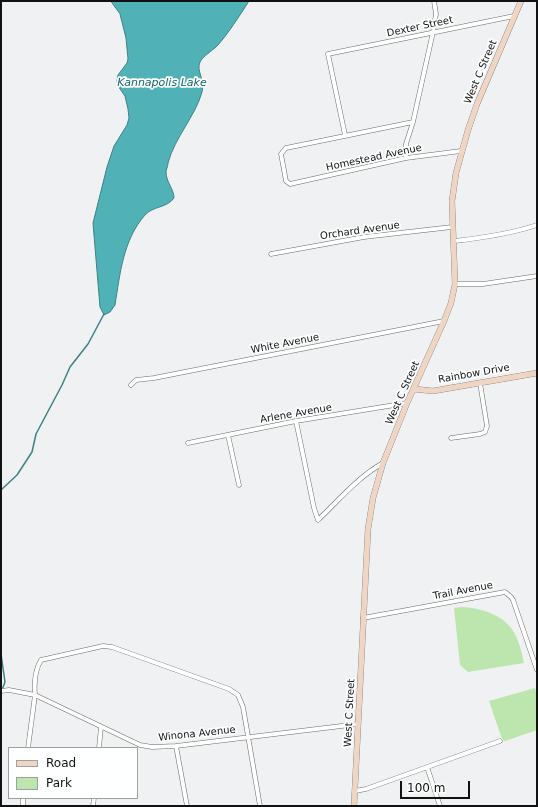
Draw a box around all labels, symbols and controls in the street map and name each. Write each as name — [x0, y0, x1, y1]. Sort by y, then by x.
street label: Dexter Street — [386, 14, 454, 40]
street label: West C Street — [462, 38, 500, 106]
water label: Kannapolis Lake — [117, 76, 207, 90]
street label: Homestead Avenue — [325, 142, 423, 174]
street label: Orchard Avenue — [319, 219, 401, 243]
street label: White Avenue — [250, 331, 320, 357]
street label: West C Street — [384, 359, 422, 427]
street label: Rainbow Drive — [437, 362, 511, 386]
street label: Arlene Avenue — [259, 402, 333, 426]
street label: Trail Avenue — [432, 579, 494, 603]
street label: West C Street — [342, 679, 358, 747]
street label: Winona Avenue — [158, 724, 236, 744]
legend — [8, 747, 138, 799]
text: Road — [46, 756, 76, 770]
scale bar — [402, 773, 472, 799]
text: Park — [46, 776, 72, 790]
text: 100 m — [407, 781, 445, 795]

